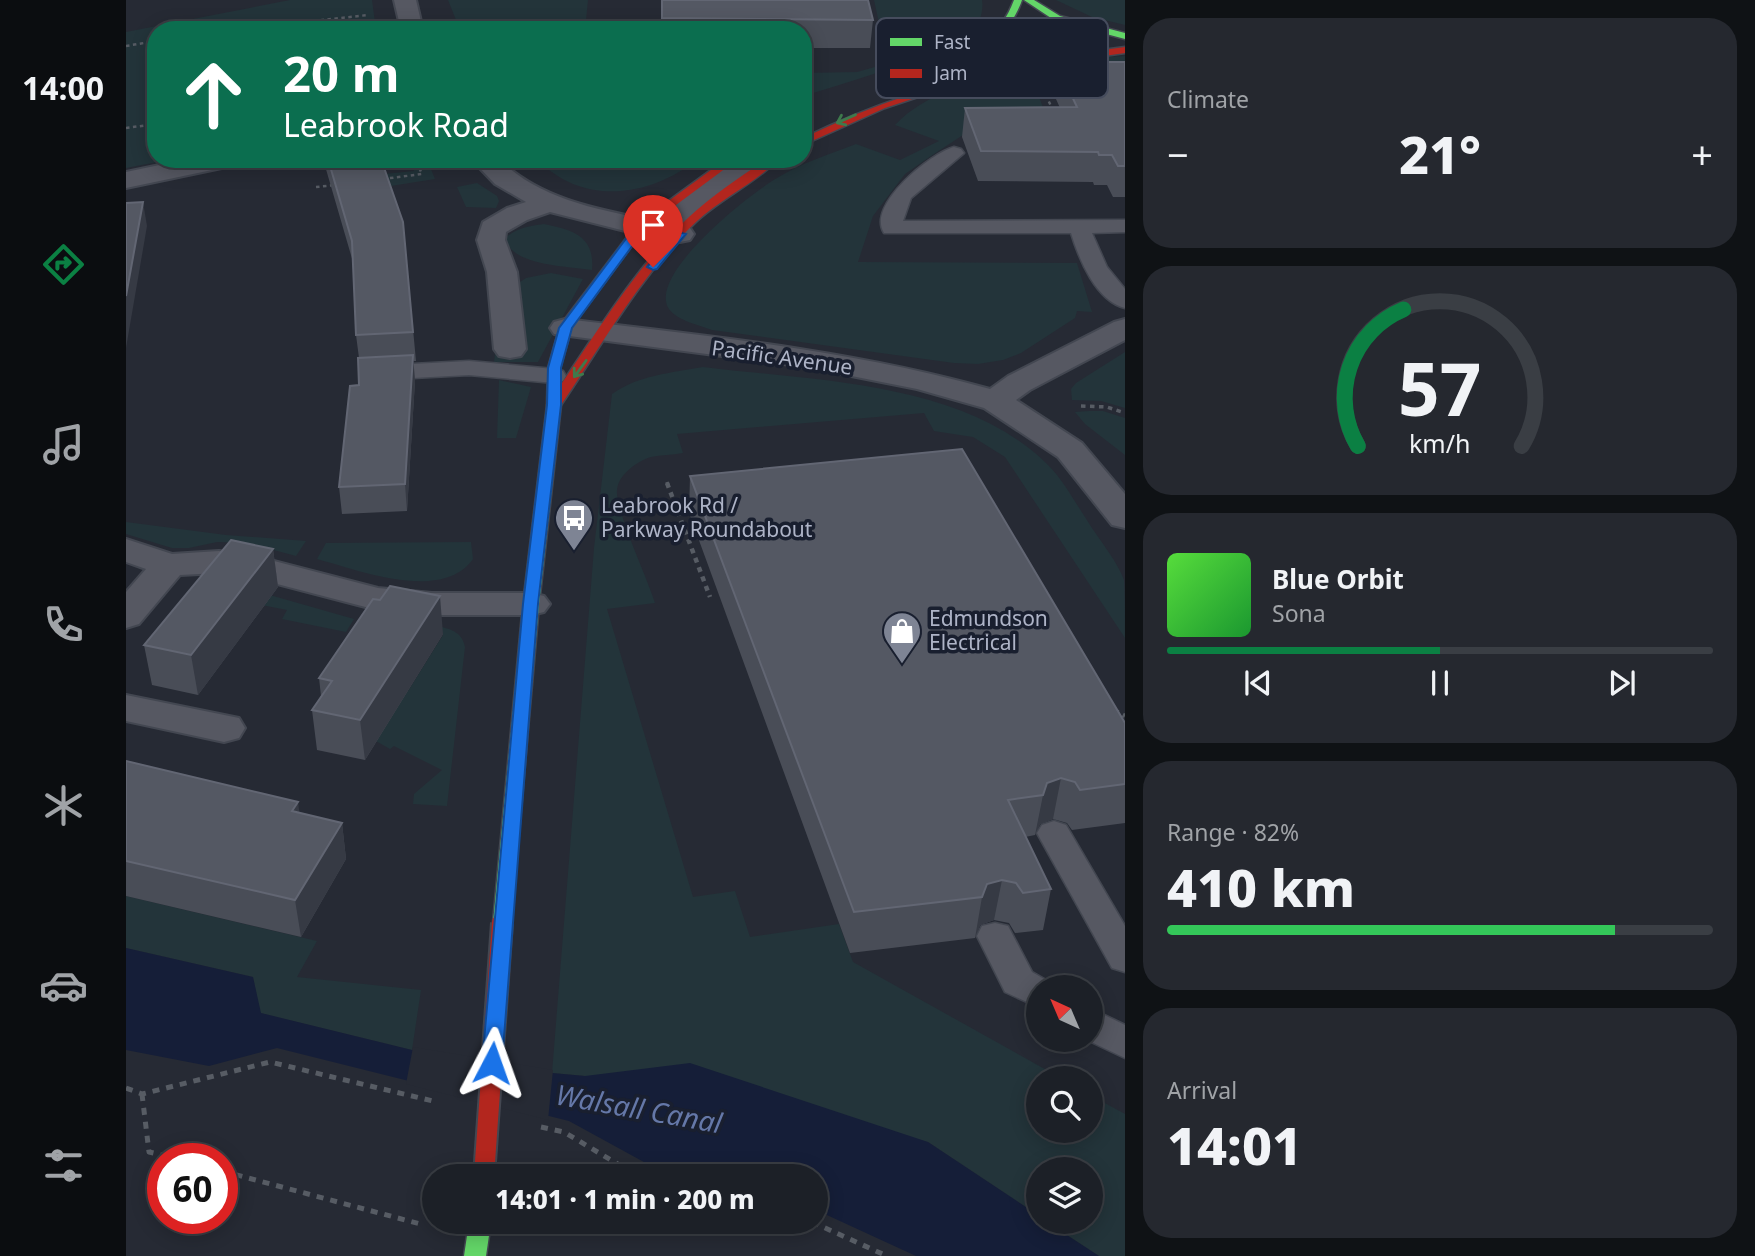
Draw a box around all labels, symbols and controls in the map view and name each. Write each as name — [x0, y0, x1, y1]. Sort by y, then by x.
legend — [876, 18, 1108, 98]
text: Fast — [934, 29, 971, 55]
text: 20 m — [283, 40, 400, 106]
icon: ahead — [168, 49, 259, 140]
text: Jam — [932, 60, 968, 86]
text: 14:00 — [22, 66, 104, 109]
text: Climate — [1167, 83, 1249, 115]
text: Leabrook Road — [283, 103, 509, 146]
one-way arrow — [836, 113, 858, 126]
text: 21° — [1399, 118, 1481, 189]
text: − — [1167, 128, 1189, 180]
text: + — [1691, 128, 1713, 180]
pin — [623, 195, 683, 267]
icon: arrive — [634, 206, 672, 244]
icon: directions — [39, 240, 88, 289]
street label: Pacific Avenue — [710, 333, 854, 381]
text: 57 — [1398, 339, 1482, 438]
one-way arrow — [573, 360, 588, 379]
icon: music — [39, 420, 88, 469]
text: km/h — [1409, 426, 1471, 460]
place label: Leabrook Rd / Parkway Roundabout — [601, 491, 813, 543]
bus stop icon: Leabrook Rd / Parkway Roundabout — [553, 497, 595, 552]
text: Blue Orbit — [1272, 561, 1404, 597]
text: Sona — [1272, 597, 1326, 629]
icon: phone — [39, 600, 88, 649]
place label: Edmundson Electrical — [929, 604, 1048, 656]
shop icon: Edmundson Electrical — [881, 610, 923, 665]
icon: previous — [1239, 664, 1277, 702]
icon: pause — [1421, 664, 1459, 702]
icon: next — [1603, 664, 1641, 702]
icon: climate — [39, 781, 88, 830]
text: Range · 82% — [1167, 816, 1299, 848]
text: 410 km — [1167, 851, 1355, 922]
icon: car — [39, 961, 88, 1010]
north arrow — [1026, 975, 1102, 1052]
map controls — [1026, 975, 1103, 1234]
position arrow — [455, 1026, 529, 1100]
button: search — [1026, 1066, 1103, 1143]
text: Arrival — [1167, 1074, 1237, 1106]
water label: Walsall Canal — [553, 1075, 726, 1141]
text: 14:01 — [1167, 1109, 1302, 1180]
icon: filters — [39, 1141, 88, 1190]
speed limit sign: 60 — [147, 1143, 238, 1234]
button: layers — [1026, 1157, 1103, 1234]
text: 14:01 · 1 min · 200 m — [495, 1181, 755, 1217]

